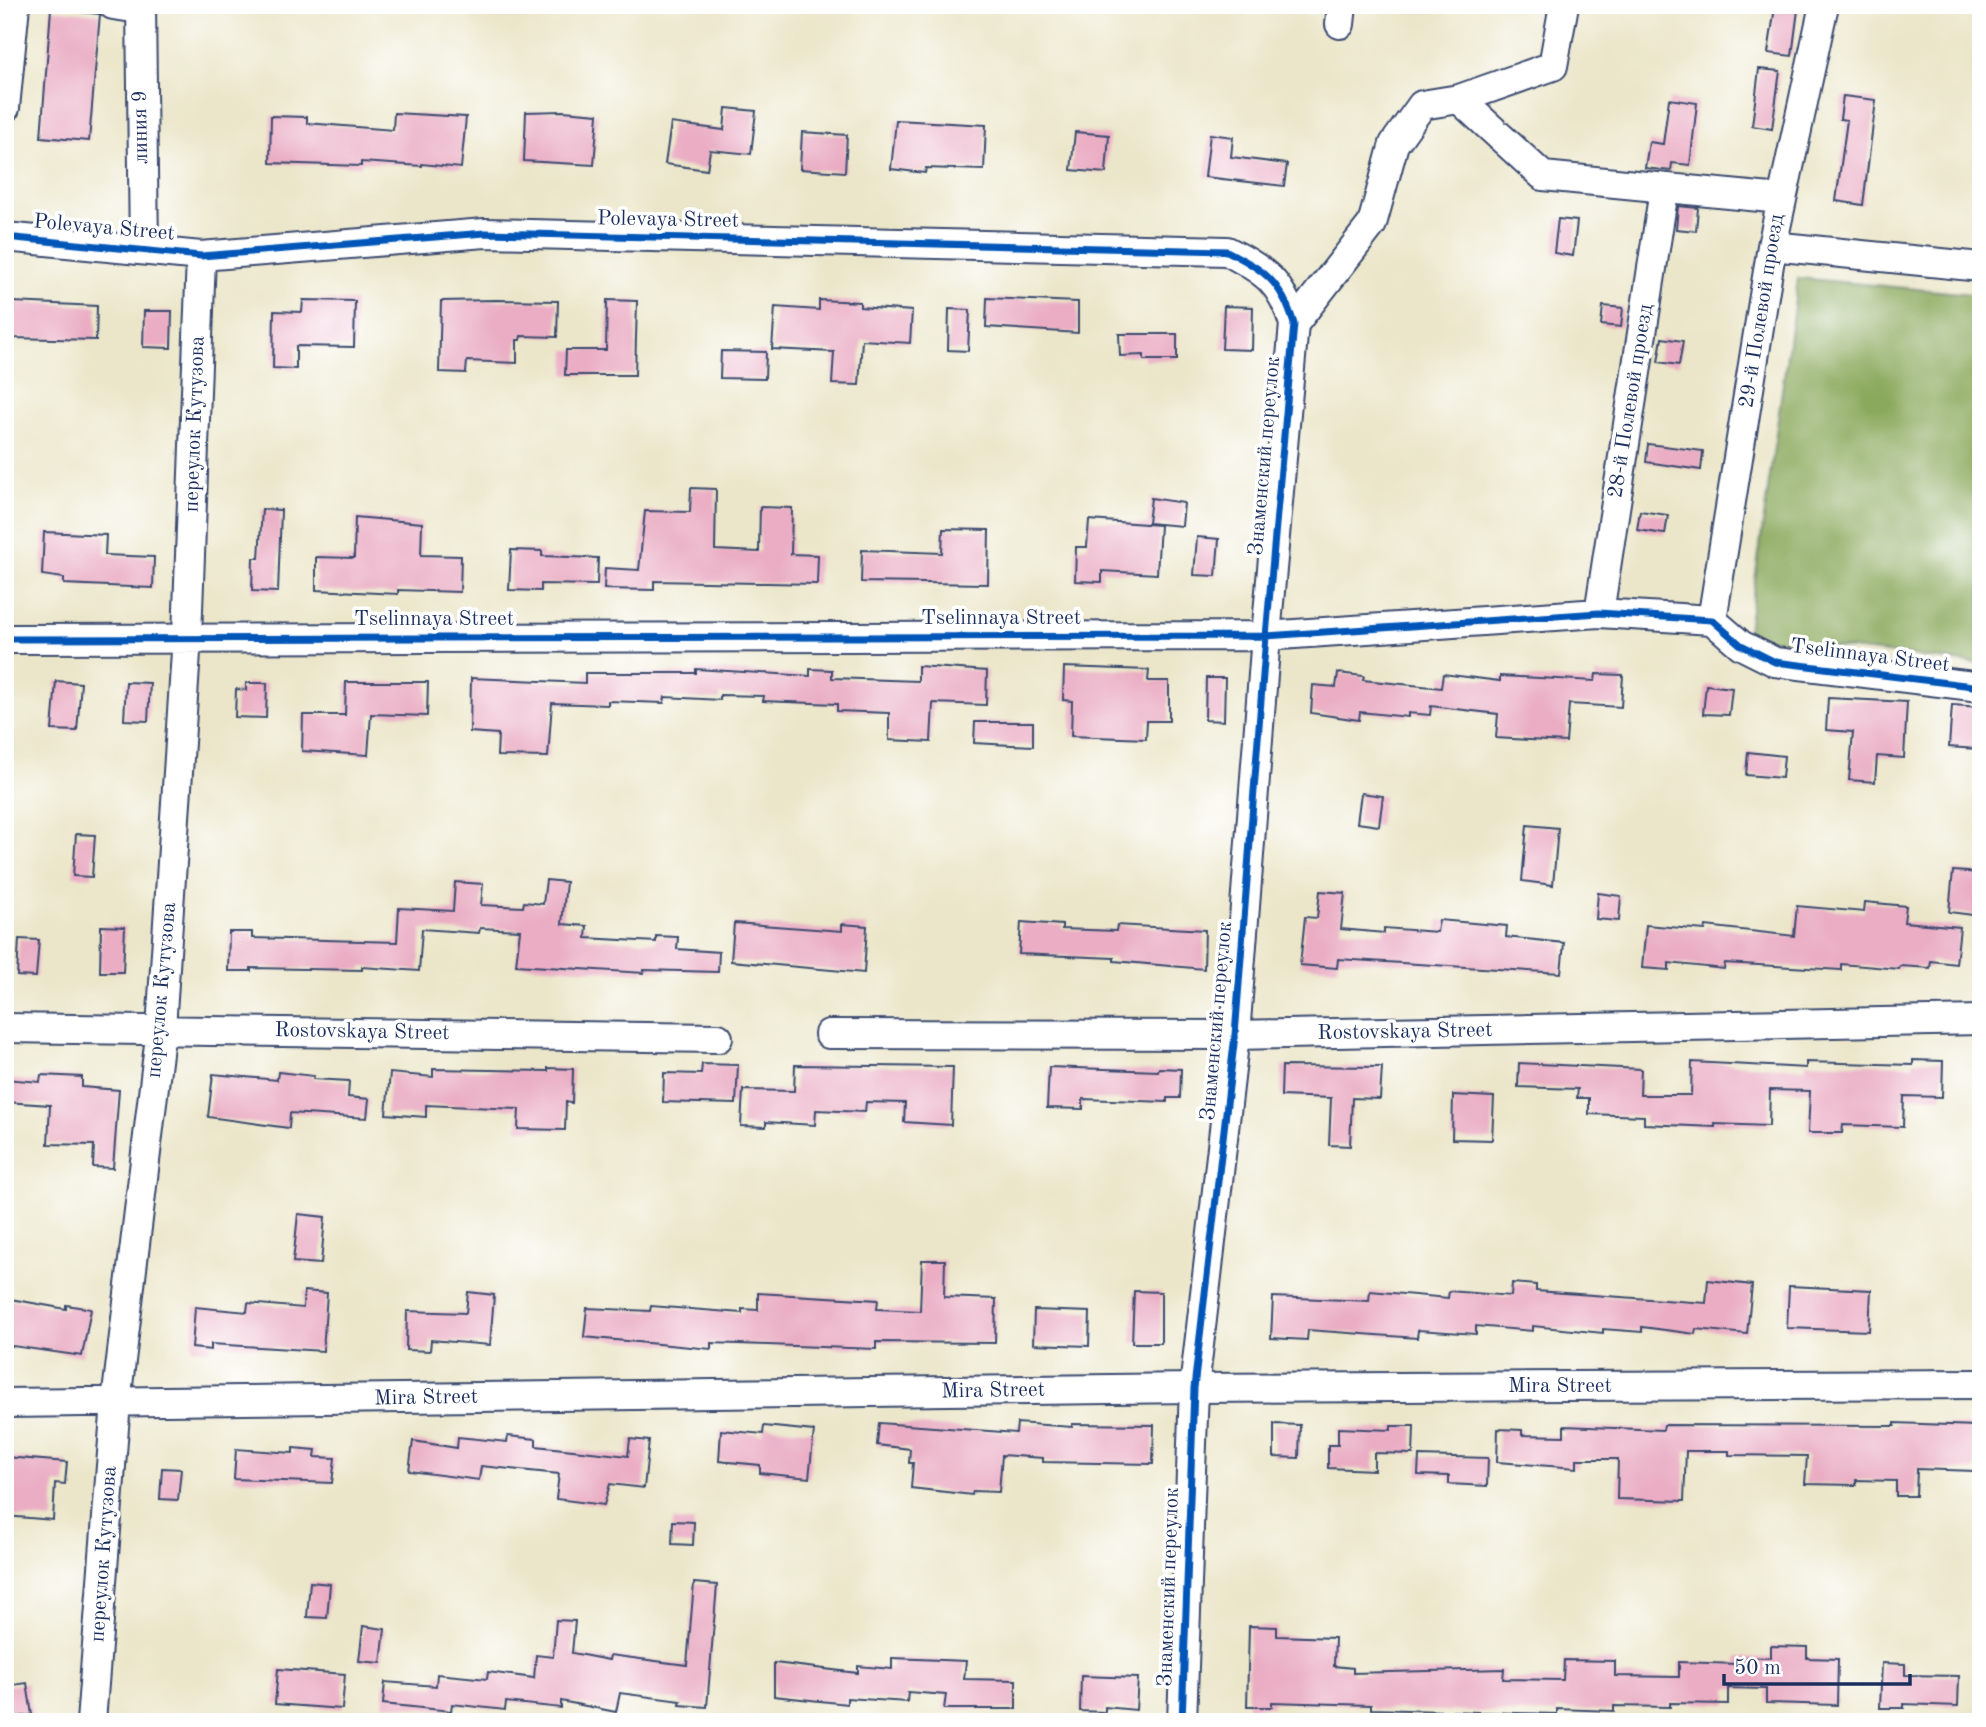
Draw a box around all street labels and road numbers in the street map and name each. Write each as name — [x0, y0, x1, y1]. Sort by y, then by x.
street label: линия 9 — [130, 90, 152, 164]
street label: Polevaya Street — [597, 208, 739, 232]
street label: Polevaya Street — [32, 211, 176, 245]
street label: 29-й Полевой проезд — [1736, 212, 1788, 409]
street label: 28-й Полевой проезд — [1605, 302, 1657, 499]
street label: переулок Кутузова — [181, 335, 209, 513]
street label: Знаменский переулок — [1246, 355, 1284, 556]
street label: Tselinnaya Street — [921, 608, 1081, 629]
street label: Tselinnaya Street — [354, 609, 514, 630]
street label: Tselinnaya Street — [1789, 636, 1951, 676]
street label: переулок Кутузова — [144, 901, 180, 1079]
street label: Знаменский переулок — [1198, 920, 1236, 1121]
street label: Rostovskaya Street — [274, 1020, 450, 1044]
street label: Rostovskaya Street — [1317, 1020, 1493, 1044]
street label: Mira Street — [1508, 1376, 1612, 1397]
street label: Mira Street — [941, 1380, 1045, 1402]
street label: Mira Street — [374, 1387, 478, 1409]
street label: переулок Кутузова — [87, 1465, 121, 1643]
street label: Знаменский переулок — [1155, 1486, 1183, 1687]

